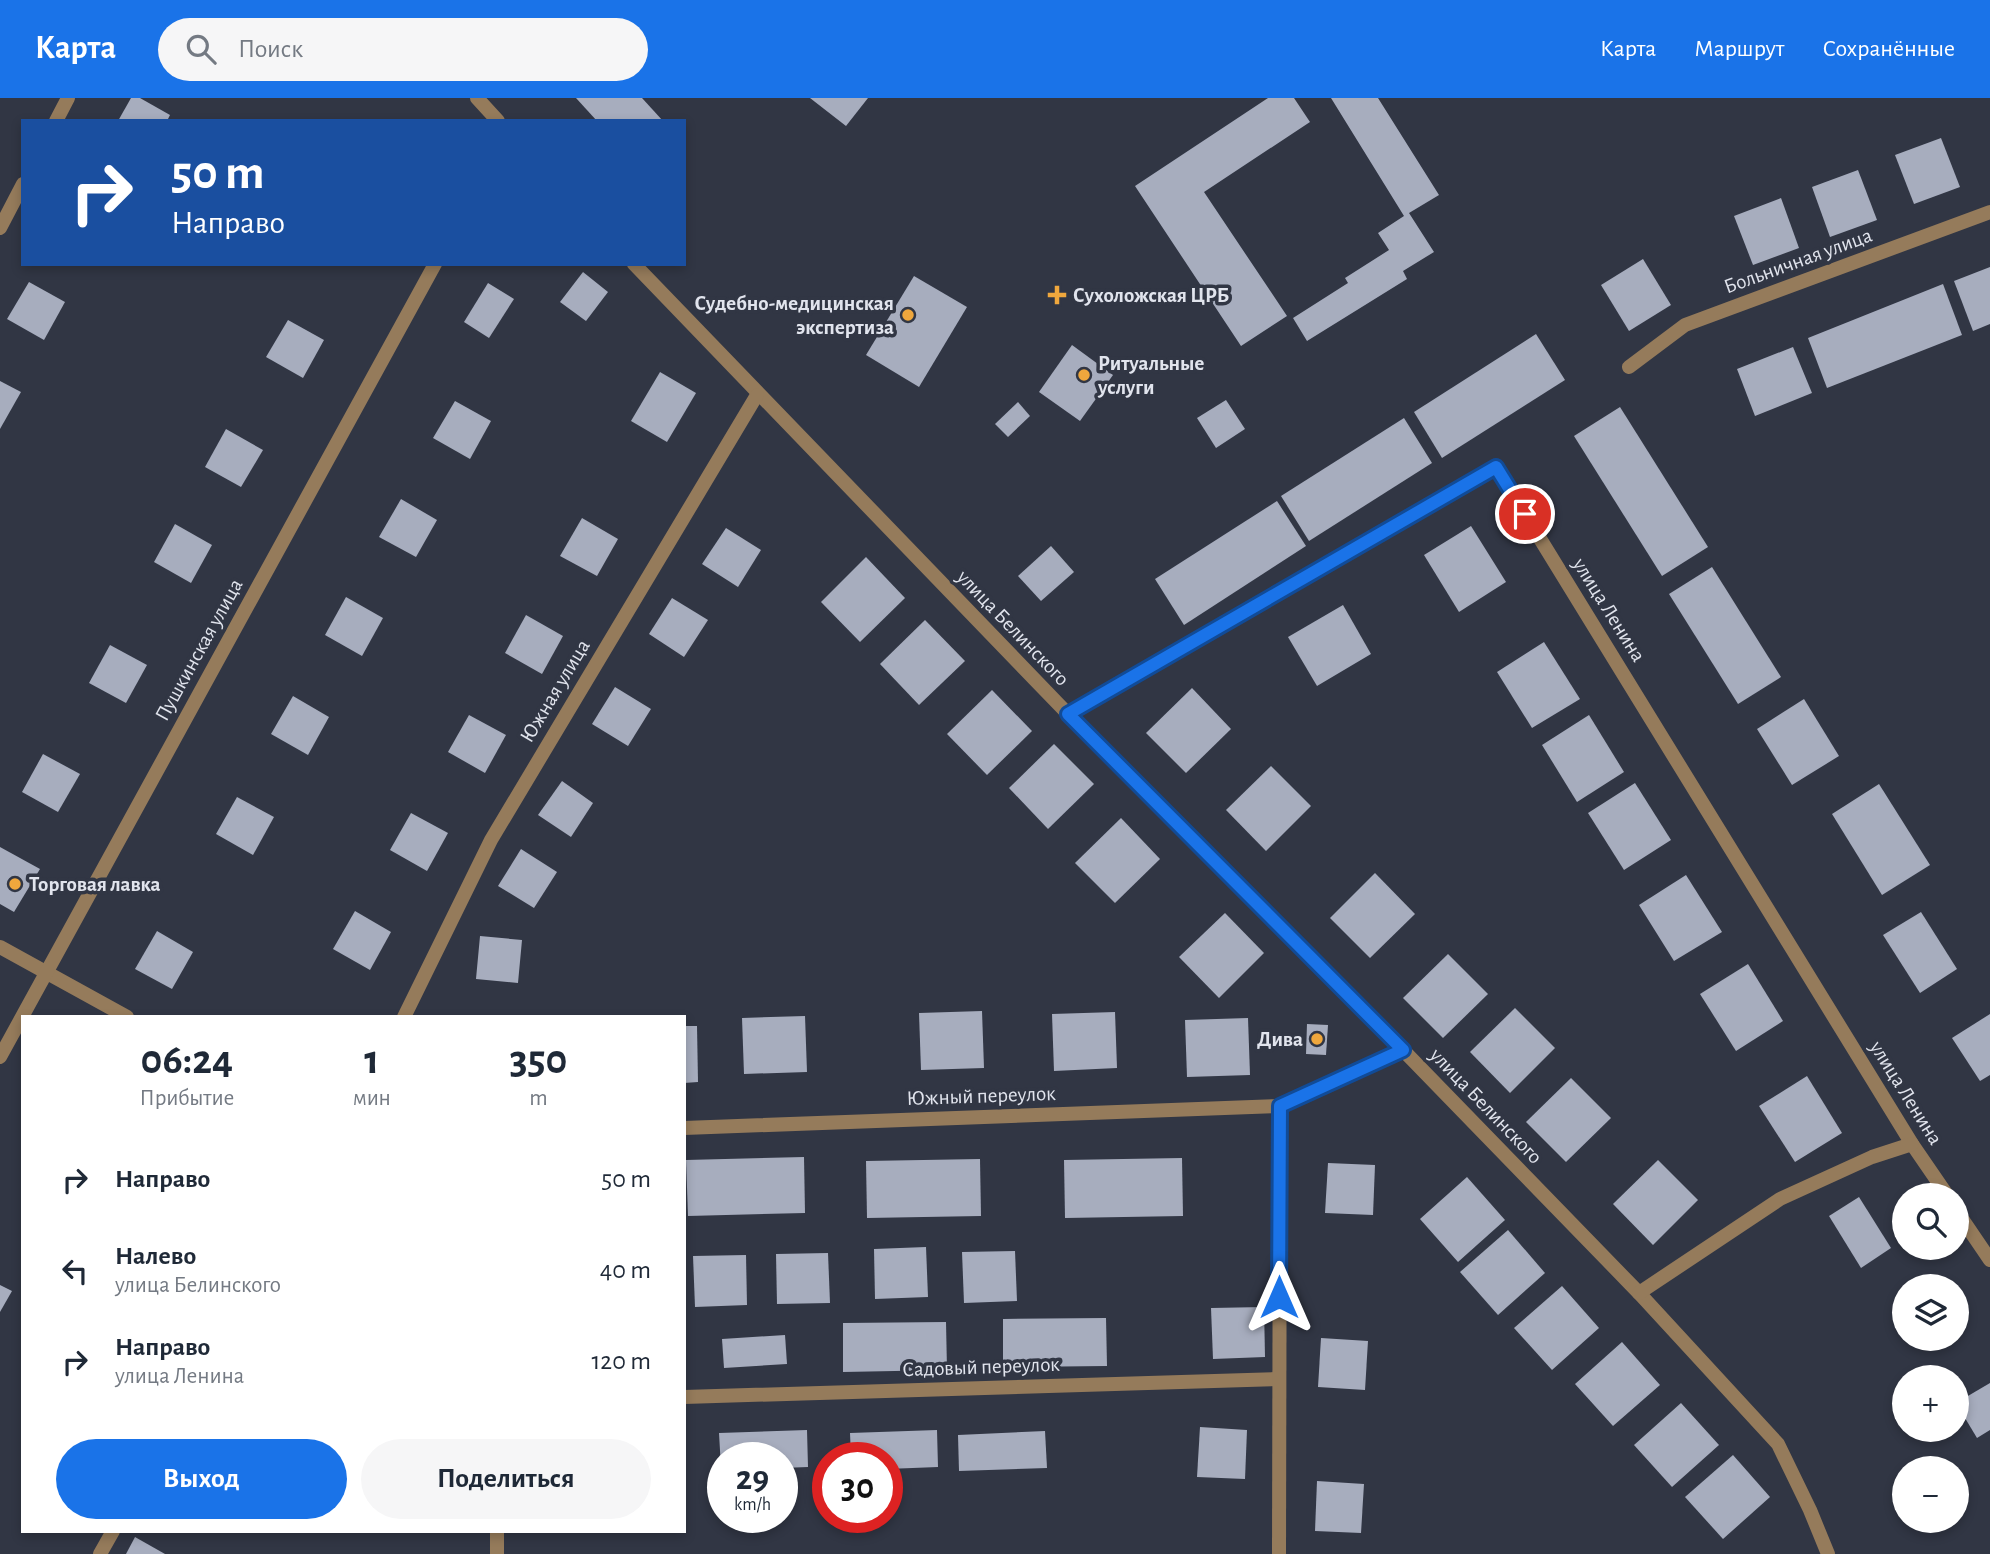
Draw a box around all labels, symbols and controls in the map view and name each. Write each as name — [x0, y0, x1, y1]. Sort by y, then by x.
search box — [158, 18, 648, 81]
icon: search — [182, 30, 220, 68]
text: Карта — [35, 32, 116, 65]
text: Поиск — [238, 36, 303, 62]
text: Карта — [1600, 37, 1656, 61]
text: Маршрут — [1694, 37, 1784, 61]
text: Сохранённые — [1822, 37, 1955, 61]
icon: right — [56, 147, 147, 238]
text: 50 m — [171, 149, 265, 198]
text: Направо — [171, 207, 285, 239]
street label: Больничная улица — [1721, 224, 1875, 298]
marker: Сухоложская ЦРБ — [1047, 285, 1067, 305]
place label: Сухоложская ЦРБ — [1073, 285, 1229, 306]
place label: Судебно-медицинская экспертиза — [694, 293, 894, 338]
marker: Судебно-медицинская экспертиза — [900, 307, 916, 323]
place label: Ритуальные услуги — [1097, 353, 1204, 398]
marker: Ритуальные услуги — [1076, 367, 1092, 383]
pin — [1495, 484, 1555, 544]
icon: arrive — [1506, 495, 1544, 533]
street label: улица Ленина — [1568, 554, 1649, 666]
street label: улица Белинского — [952, 566, 1073, 690]
street label: Пушкинская улица — [151, 575, 247, 725]
street label: Южная улица — [516, 636, 594, 746]
place label: Торговая лавка — [29, 874, 161, 895]
marker: Торговая лавка — [7, 876, 23, 892]
place label: Дива — [1257, 1029, 1303, 1050]
marker: Дива — [1309, 1031, 1325, 1047]
street label: улица Ленина — [1865, 1037, 1946, 1149]
text: 06:24 — [141, 1039, 233, 1081]
text: 1 — [364, 1039, 379, 1081]
text: 350 — [509, 1039, 568, 1081]
street label: улица Белинского — [1425, 1044, 1546, 1168]
street label: Южный переулок — [906, 1083, 1056, 1109]
text: Прибытие — [139, 1087, 234, 1110]
text: мин — [353, 1087, 391, 1110]
text: m — [529, 1087, 548, 1110]
icon: right — [56, 1161, 94, 1199]
text: Направо — [115, 1166, 210, 1192]
text: 50 m — [601, 1166, 651, 1192]
map controls — [1892, 1183, 1969, 1533]
button: search — [1892, 1183, 1969, 1260]
text: Налево — [115, 1243, 196, 1269]
icon: left — [56, 1252, 94, 1290]
text: 40 m — [600, 1257, 651, 1283]
position arrow — [1242, 1260, 1316, 1334]
text: улица Белинского — [115, 1274, 281, 1297]
button: layers — [1892, 1274, 1969, 1351]
text: Направо — [115, 1334, 210, 1360]
icon: right — [56, 1343, 94, 1381]
text: 120 m — [591, 1348, 651, 1374]
street label: Садовый переулок — [902, 1354, 1060, 1380]
text: улица Ленина — [115, 1365, 244, 1388]
button: + — [1892, 1365, 1969, 1442]
button: Выход — [56, 1439, 347, 1519]
button: Поделиться — [361, 1439, 651, 1519]
speed limit sign: 30 — [812, 1442, 903, 1533]
button: − — [1892, 1456, 1969, 1533]
text: 29 — [736, 1461, 769, 1496]
text: km/h — [734, 1496, 771, 1514]

